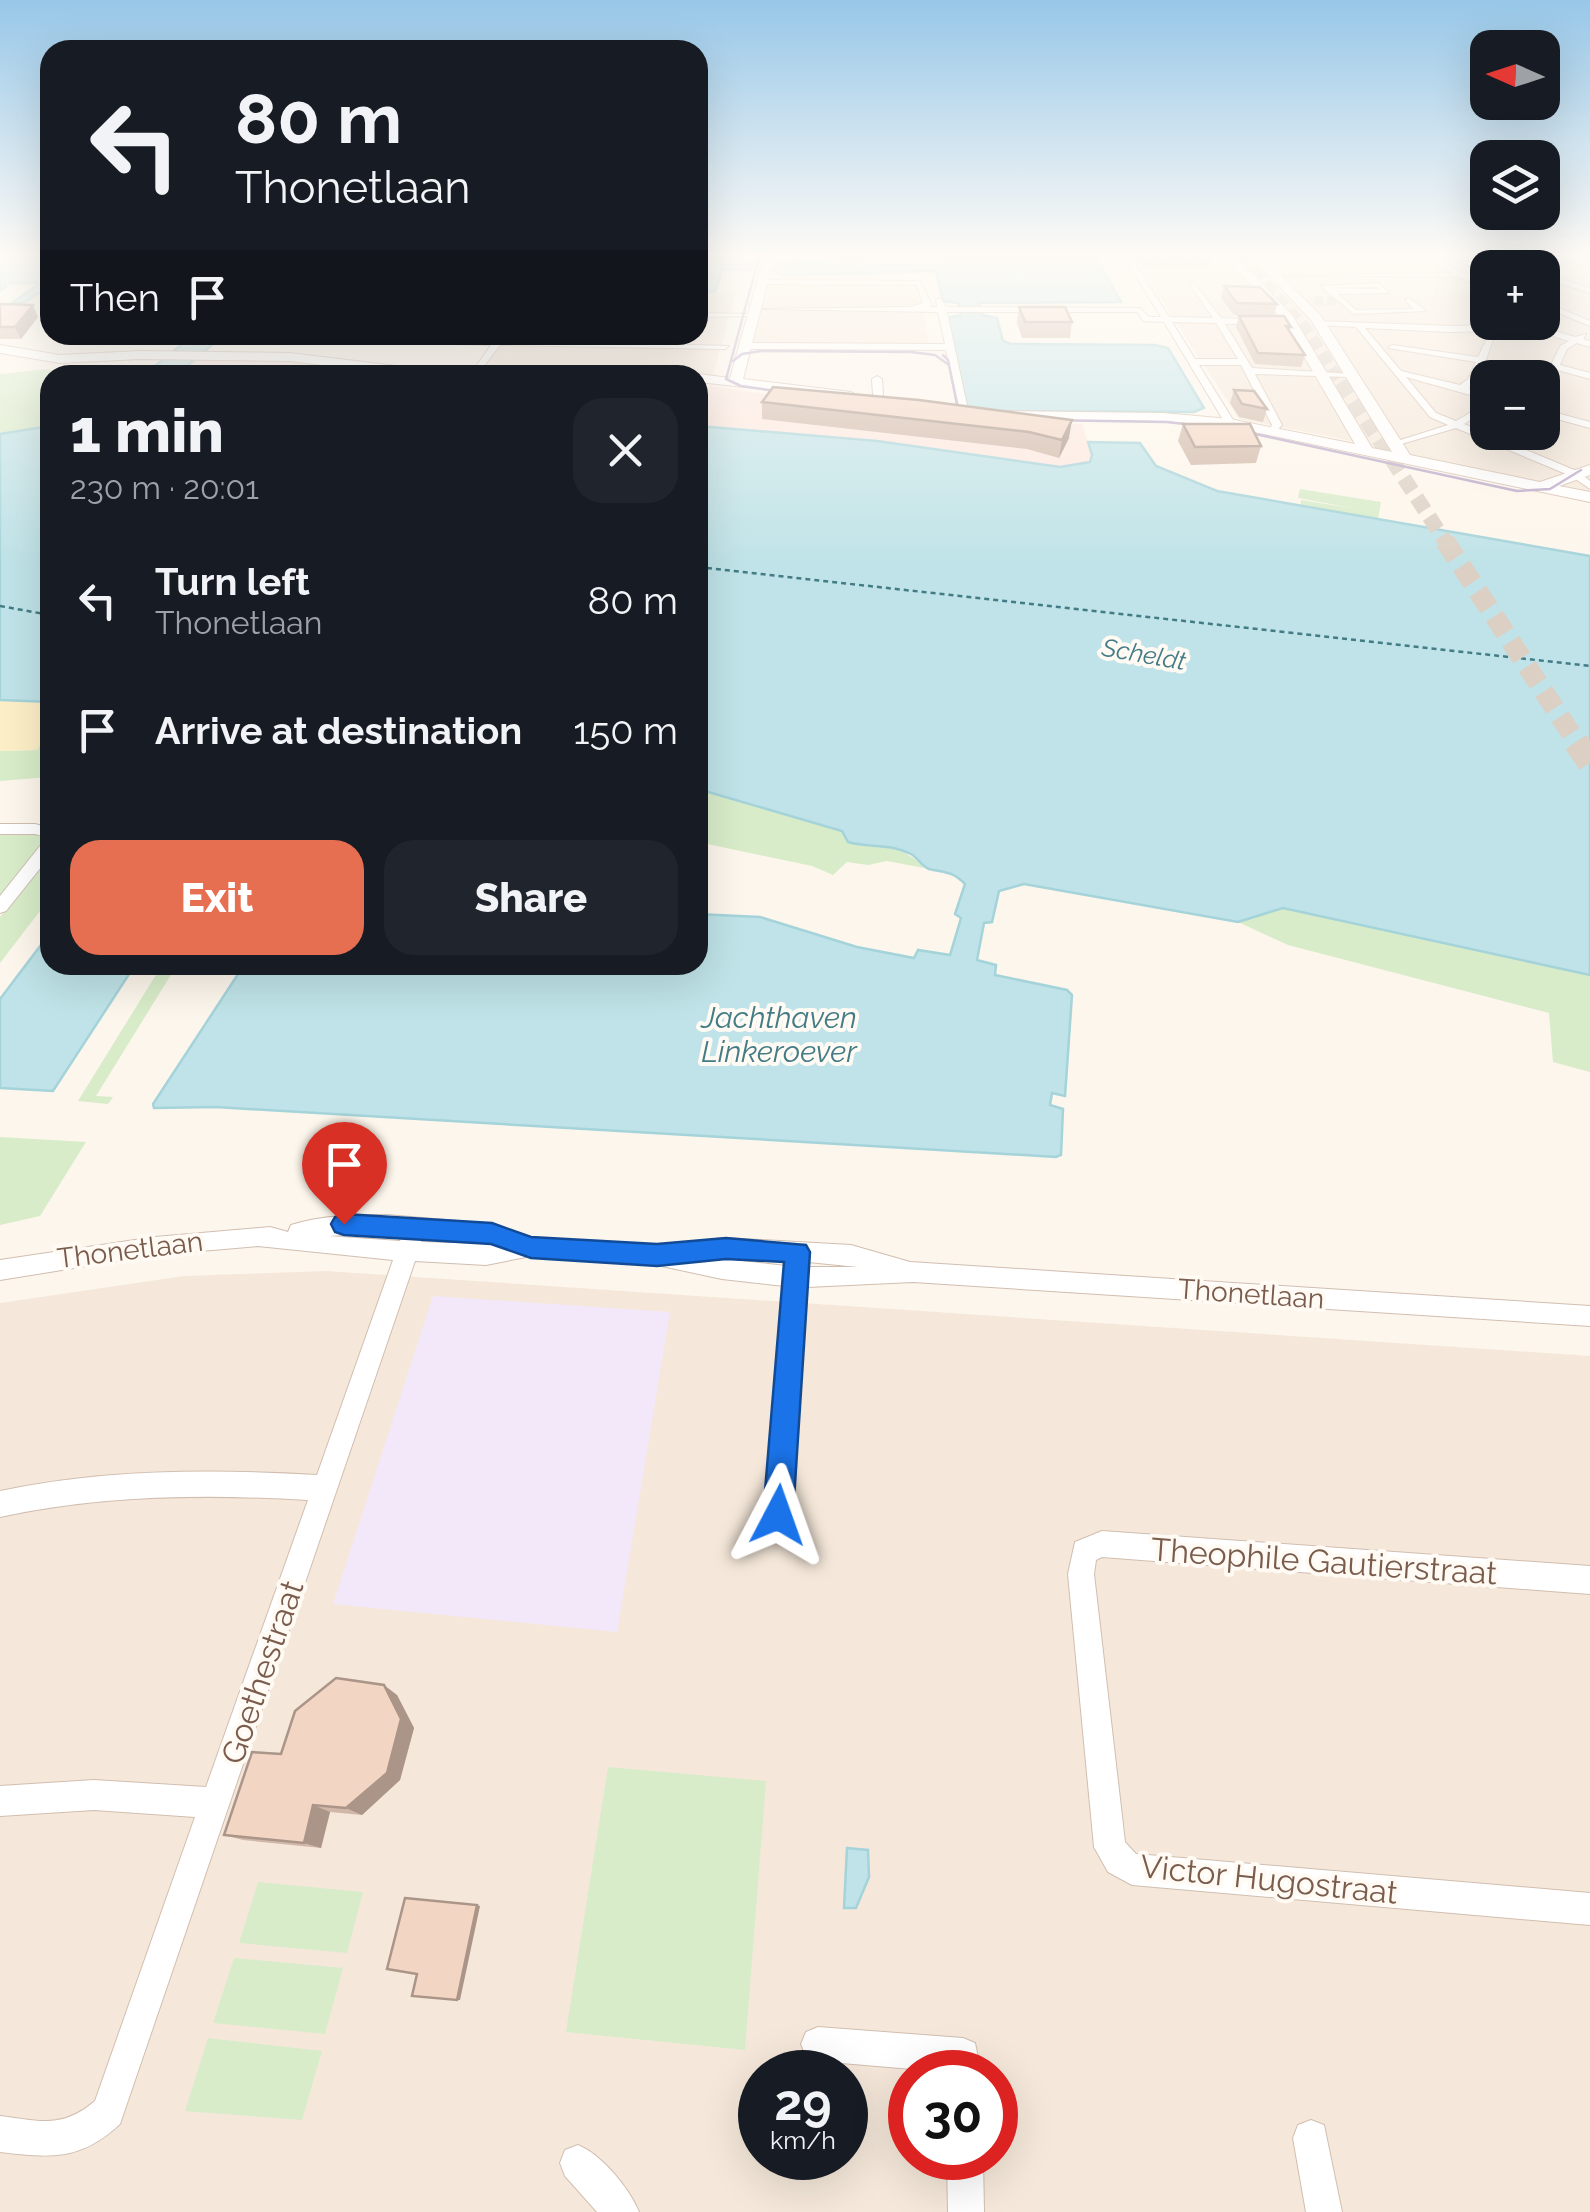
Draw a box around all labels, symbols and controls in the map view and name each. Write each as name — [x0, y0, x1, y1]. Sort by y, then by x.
north arrow — [1470, 30, 1560, 120]
map controls — [1470, 30, 1560, 450]
text: 80 m — [235, 77, 402, 159]
icon: left — [70, 80, 200, 210]
button: layers — [1470, 140, 1560, 230]
text: Thonetlaan — [235, 161, 471, 214]
button: + — [1470, 250, 1560, 340]
icon: arrive — [180, 270, 235, 325]
text: Then — [70, 275, 160, 320]
button: − — [1470, 360, 1560, 450]
text: 1 min — [70, 396, 224, 466]
button: close — [573, 398, 678, 503]
text: 230 m · 20:01 — [70, 469, 259, 506]
text: Turn left — [155, 559, 310, 604]
icon: left — [70, 573, 125, 628]
text: 80 m — [588, 578, 678, 623]
text: Thonetlaan — [155, 604, 322, 641]
water label: Scheldt — [1099, 632, 1189, 676]
icon: arrive — [70, 703, 125, 758]
text: Arrive at destination — [155, 708, 522, 753]
text: 150 m — [573, 708, 678, 753]
button: Exit — [70, 840, 364, 955]
button: Share — [384, 840, 678, 955]
water label: Jachthaven Linkeroever — [699, 1000, 858, 1069]
pin — [302, 1122, 387, 1225]
icon: arrive — [317, 1137, 372, 1192]
street label: Thonetlaan — [55, 1225, 205, 1275]
street label: Thonetlaan — [1177, 1272, 1325, 1316]
position arrow — [726, 1463, 830, 1567]
street label: Theophile Gautierstraat — [1150, 1530, 1499, 1592]
street label: Goethestraat — [213, 1575, 311, 1769]
street label: Victor Hugostraat — [1138, 1847, 1400, 1911]
speed limit sign: 30 — [888, 2050, 1018, 2180]
text: 29 — [774, 2073, 832, 2132]
text: km/h — [770, 2125, 836, 2155]

